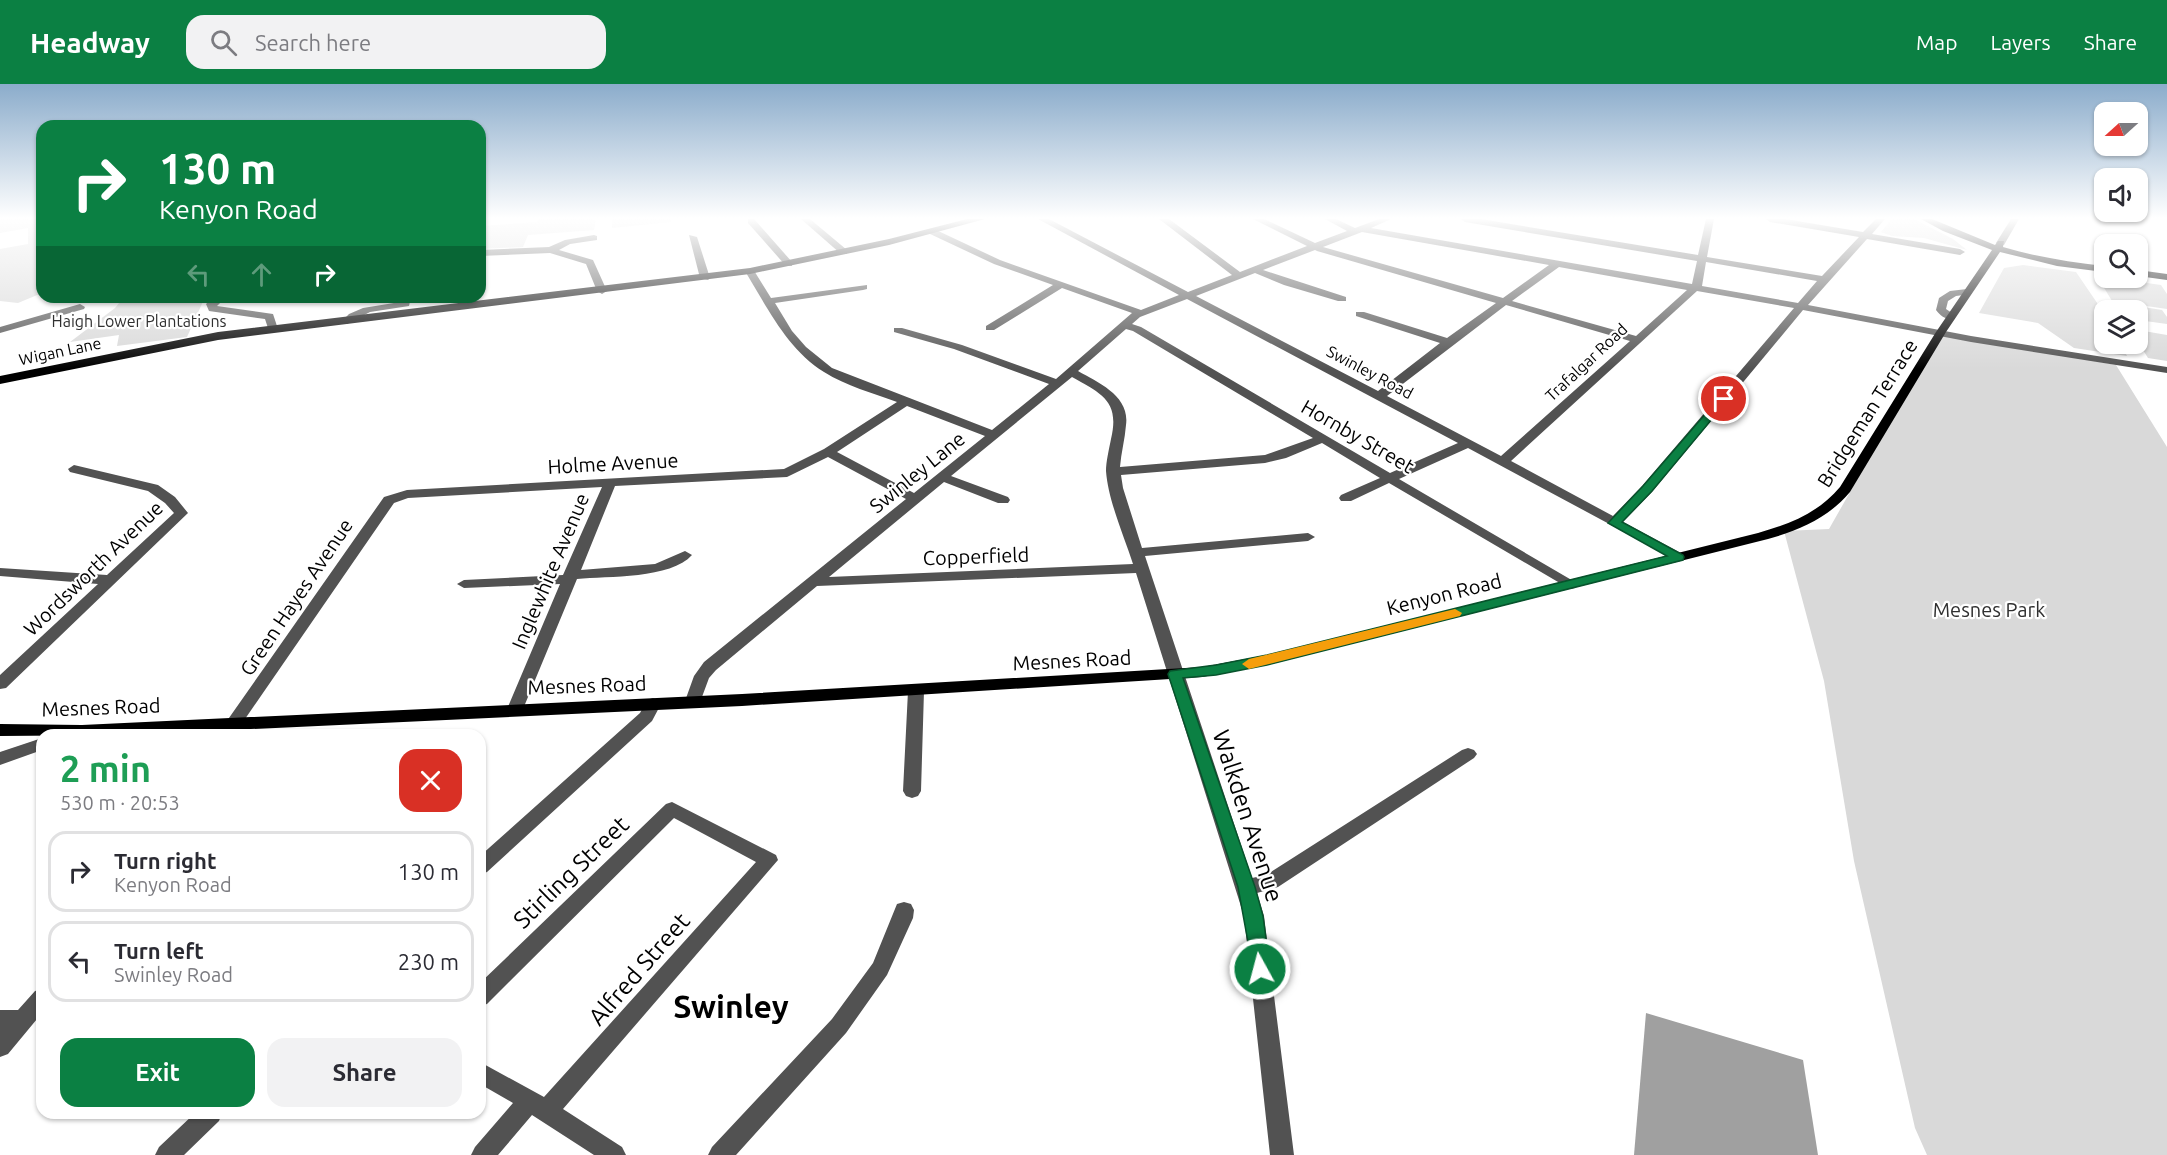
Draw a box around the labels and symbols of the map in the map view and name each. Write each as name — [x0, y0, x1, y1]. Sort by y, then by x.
north arrow — [2094, 102, 2148, 156]
park label: Haigh Lower Plantations — [52, 312, 227, 330]
street label: Trafalgar Road — [1541, 320, 1631, 404]
street label: Wigan Lane — [17, 334, 103, 368]
street label: Bridgeman Terrace — [1812, 335, 1922, 491]
street label: Swinley Road — [1324, 342, 1416, 402]
pin — [1698, 373, 1749, 424]
street label: Hornby Street — [1298, 394, 1419, 478]
street label: Swinley Lane — [865, 427, 969, 517]
street label: Holme Avenue — [547, 448, 679, 478]
street label: Inglewhite Avenue — [507, 490, 593, 652]
street label: Wordsworth Avenue — [19, 496, 167, 640]
street label: Green Hayes Avenue — [235, 514, 357, 680]
street label: Copperfield — [922, 543, 1030, 569]
street label: Kenyon Road — [1384, 569, 1504, 619]
park label: Mesnes Park — [1933, 598, 2045, 621]
street label: Mesnes Road — [1012, 645, 1132, 675]
street label: Mesnes Road — [527, 671, 647, 699]
street label: Mesnes Road — [41, 693, 161, 721]
street label: Walkden Avenue — [1207, 727, 1289, 905]
street label: Stirling Street — [508, 810, 634, 933]
street label: Alfred Street — [583, 907, 695, 1031]
position arrow — [1228, 937, 1292, 1001]
district label: Swinley — [673, 988, 789, 1024]

